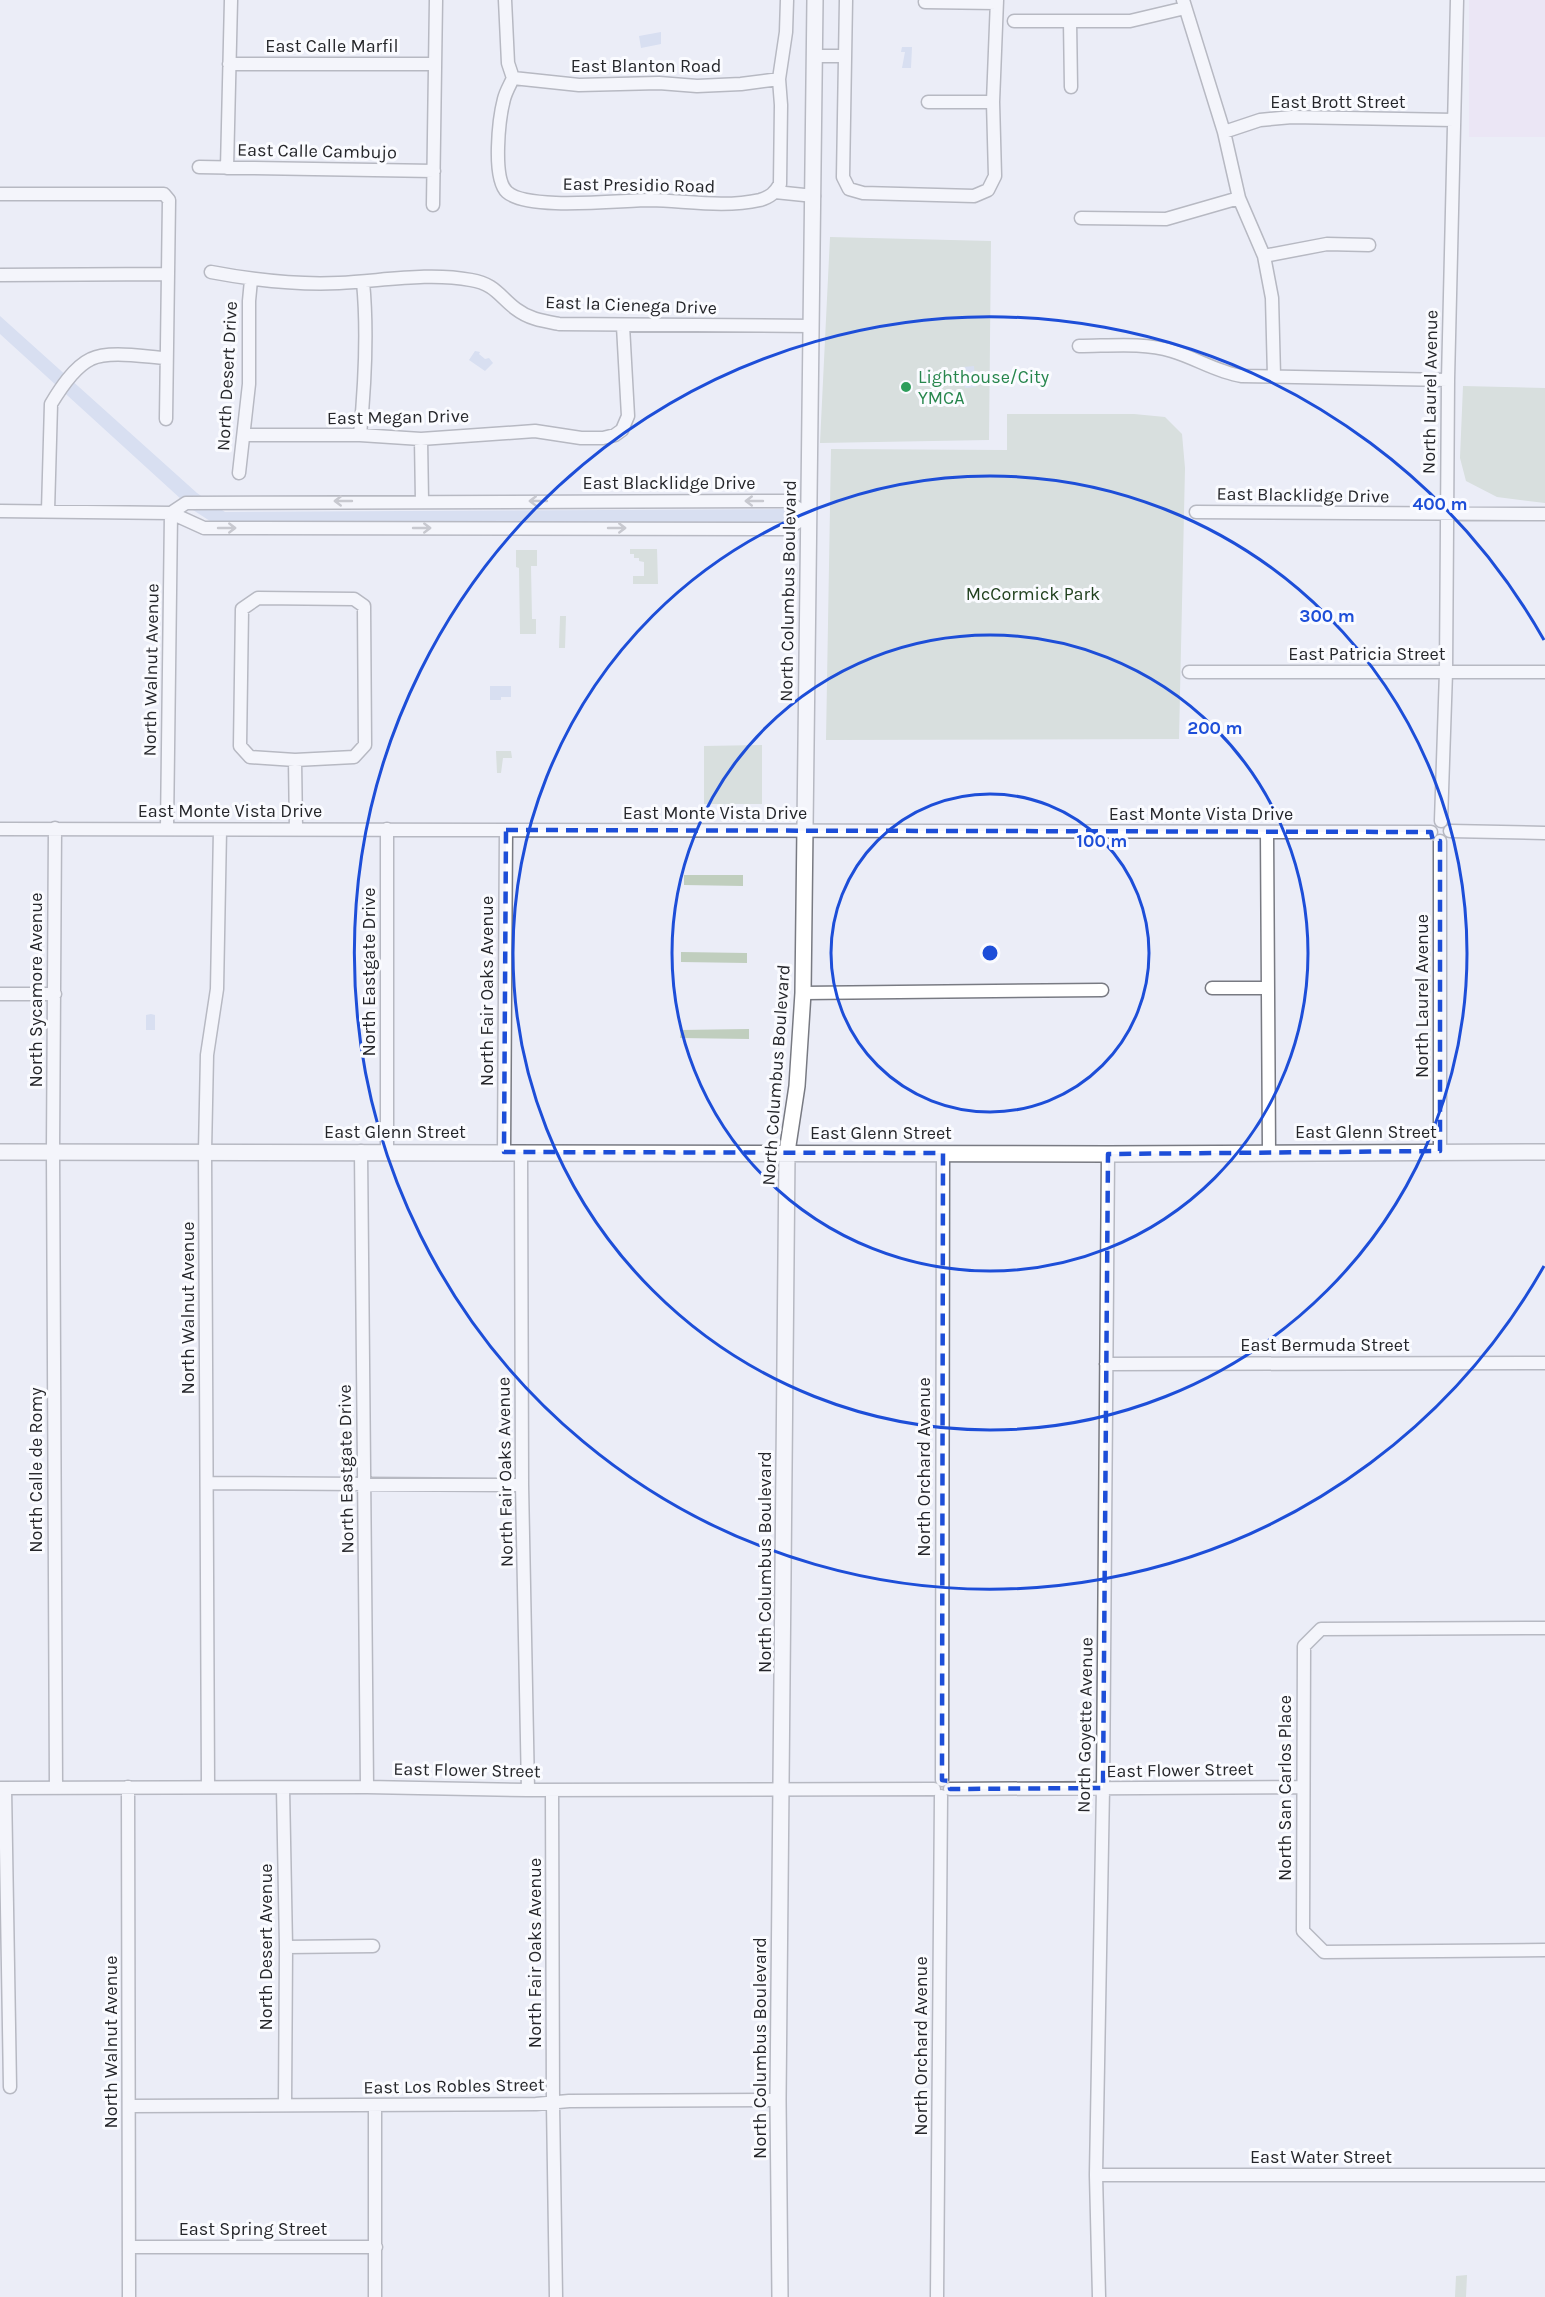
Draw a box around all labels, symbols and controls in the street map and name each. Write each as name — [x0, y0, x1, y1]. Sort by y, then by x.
street label: East Calle Marfil — [265, 35, 399, 57]
street label: East Blanton Road — [571, 55, 721, 77]
street label: East Brott Street — [1270, 91, 1406, 113]
street label: East Calle Cambujo — [237, 139, 397, 163]
street label: East Presidio Road — [562, 173, 716, 197]
street label: East la Cienega Drive — [545, 291, 717, 319]
street label: North Desert Drive — [212, 301, 242, 451]
street label: North Laurel Avenue — [1418, 310, 1442, 474]
place label: Lighthouse/City YMCA — [918, 366, 1050, 409]
marker: Lighthouse/City YMCA — [899, 380, 913, 394]
street label: East Megan Drive — [327, 405, 469, 429]
street label: East Blacklidge Drive — [583, 472, 755, 494]
street label: North Columbus Boulevard — [775, 480, 801, 702]
street label: East Blacklidge Drive — [1216, 482, 1390, 508]
text: 400 m — [1412, 493, 1468, 515]
one-way arrow — [334, 495, 354, 507]
one-way arrow — [529, 495, 549, 507]
one-way arrow — [745, 495, 765, 507]
one-way arrow — [216, 522, 236, 534]
one-way arrow — [411, 522, 431, 534]
one-way arrow — [606, 522, 626, 534]
street label: North Walnut Avenue — [138, 583, 164, 757]
park label: McCormick Park — [966, 583, 1100, 605]
text: 300 m — [1299, 605, 1355, 627]
street label: East Patricia Street — [1288, 643, 1446, 665]
text: 200 m — [1187, 717, 1243, 739]
street label: East Monte Vista Drive — [138, 800, 322, 822]
street label: East Monte Vista Drive — [623, 802, 807, 824]
street label: East Monte Vista Drive — [1109, 803, 1293, 825]
text: 100 m — [1077, 830, 1127, 852]
street label: North Eastgate Drive — [358, 887, 380, 1057]
street label: North Sycamore Avenue — [25, 893, 47, 1087]
street label: North Fair Oaks Avenue — [476, 896, 498, 1086]
street label: North Laurel Avenue — [1411, 914, 1433, 1078]
centre of rings — [980, 943, 1000, 963]
street label: North Columbus Boulevard — [757, 964, 795, 1186]
street label: East Glenn Street — [324, 1121, 466, 1143]
street label: East Glenn Street — [1295, 1121, 1437, 1143]
street label: East Glenn Street — [810, 1122, 952, 1144]
street label: North Walnut Avenue — [177, 1221, 199, 1395]
street label: East Bermuda Street — [1240, 1334, 1410, 1356]
street label: North Fair Oaks Avenue — [492, 1377, 518, 1567]
street label: North Orchard Avenue — [913, 1377, 935, 1557]
street label: North Eastgate Drive — [334, 1384, 358, 1554]
street label: North Calle de Romy — [25, 1387, 47, 1553]
street label: North Columbus Boulevard — [754, 1451, 776, 1673]
street label: North Goyette Avenue — [1072, 1637, 1098, 1813]
street label: North San Carlos Place — [1274, 1695, 1296, 1881]
street label: East Flower Street — [393, 1758, 541, 1782]
street label: East Flower Street — [1106, 1758, 1254, 1782]
street label: North Fair Oaks Avenue — [524, 1858, 546, 2048]
street label: North Desert Avenue — [255, 1863, 277, 2031]
street label: North Columbus Boulevard — [749, 1937, 771, 2159]
street label: North Walnut Avenue — [100, 1955, 122, 2129]
street label: North Orchard Avenue — [910, 1956, 932, 2136]
street label: East Los Robles Street — [363, 2073, 545, 2099]
street label: East Water Street — [1250, 2146, 1392, 2168]
street label: East Spring Street — [179, 2218, 327, 2240]

